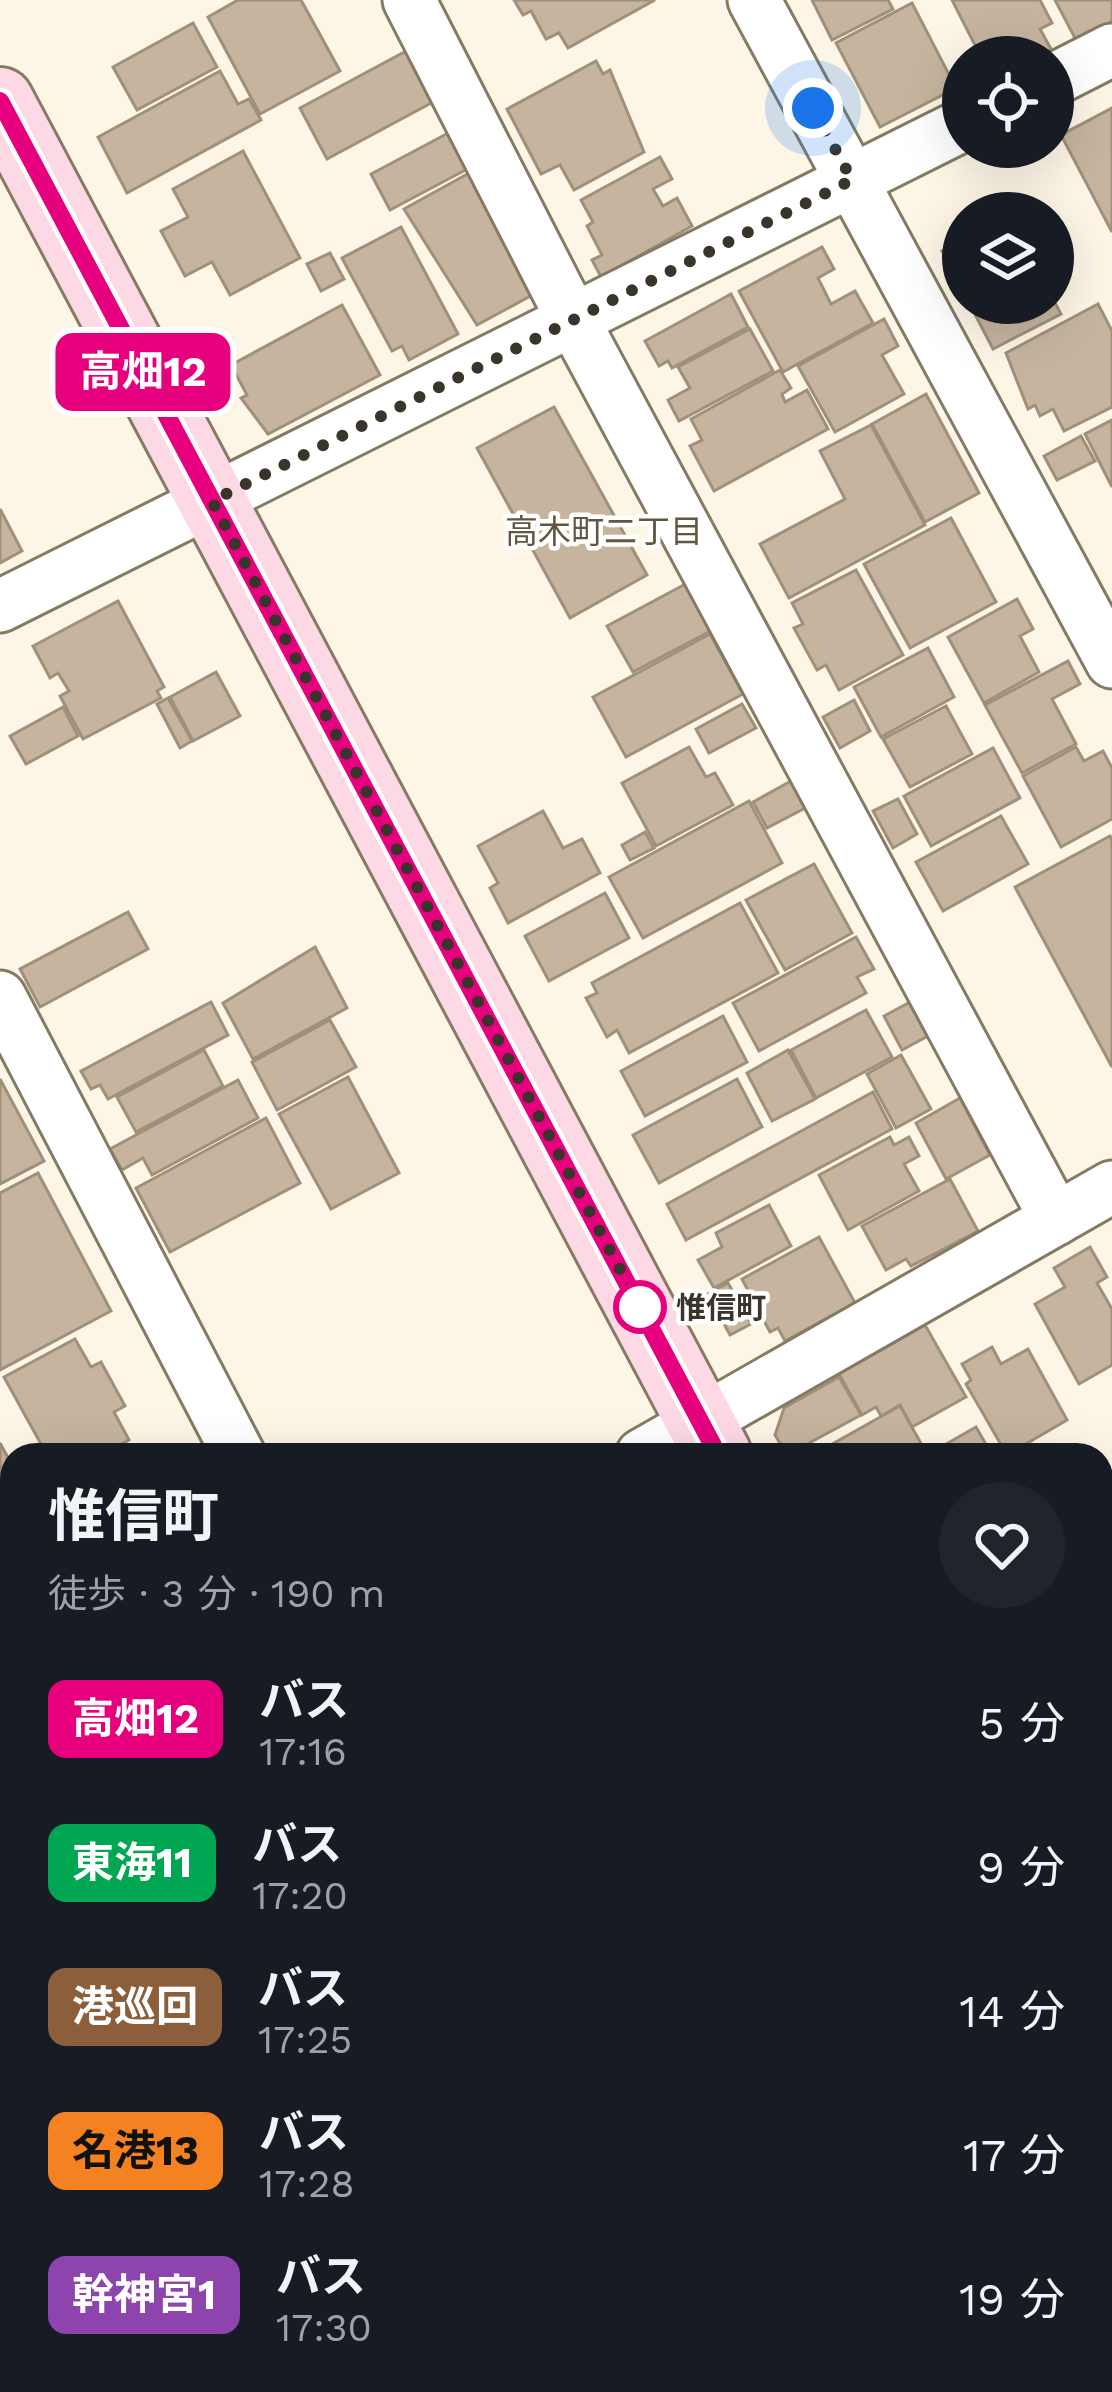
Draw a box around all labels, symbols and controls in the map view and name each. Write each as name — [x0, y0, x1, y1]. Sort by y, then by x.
map controls — [942, 36, 1074, 324]
button: locate — [942, 36, 1074, 168]
your location — [783, 78, 843, 138]
button: layers — [942, 192, 1074, 324]
line badge: 高畑12 — [59, 333, 227, 411]
text: 高畑12 — [79, 347, 207, 396]
district label: 高木町二丁目 — [505, 512, 703, 551]
marker: 惟信町 — [615, 1282, 665, 1332]
place label: 惟信町 — [676, 1290, 766, 1325]
button: heart — [939, 1482, 1065, 1608]
text: 惟信町 — [48, 1483, 219, 1550]
text: 徒歩 · 3 分 · 190 m — [48, 1571, 385, 1616]
text: バス — [259, 1674, 349, 1727]
text: 高畑12 — [72, 1694, 199, 1743]
text: 5 分 — [978, 1697, 1065, 1750]
text: 17:16 — [259, 1729, 347, 1774]
text: バス — [252, 1818, 342, 1871]
text: 東海11 — [72, 1838, 192, 1887]
text: 9 分 — [977, 1841, 1065, 1894]
text: 17:20 — [252, 1873, 348, 1918]
text: バス — [258, 1962, 348, 2015]
text: 港巡回 — [72, 1982, 198, 2031]
text: 14 分 — [960, 1985, 1065, 2038]
text: 17:25 — [258, 2017, 352, 2062]
text: バス — [259, 2106, 349, 2159]
text: 名港13 — [72, 2126, 199, 2175]
text: 17 分 — [963, 2129, 1065, 2182]
text: 17:28 — [259, 2161, 354, 2206]
text: バス — [276, 2250, 366, 2303]
text: 幹神宮1 — [72, 2270, 216, 2319]
text: 19 分 — [959, 2273, 1065, 2326]
text: 17:30 — [276, 2305, 372, 2350]

